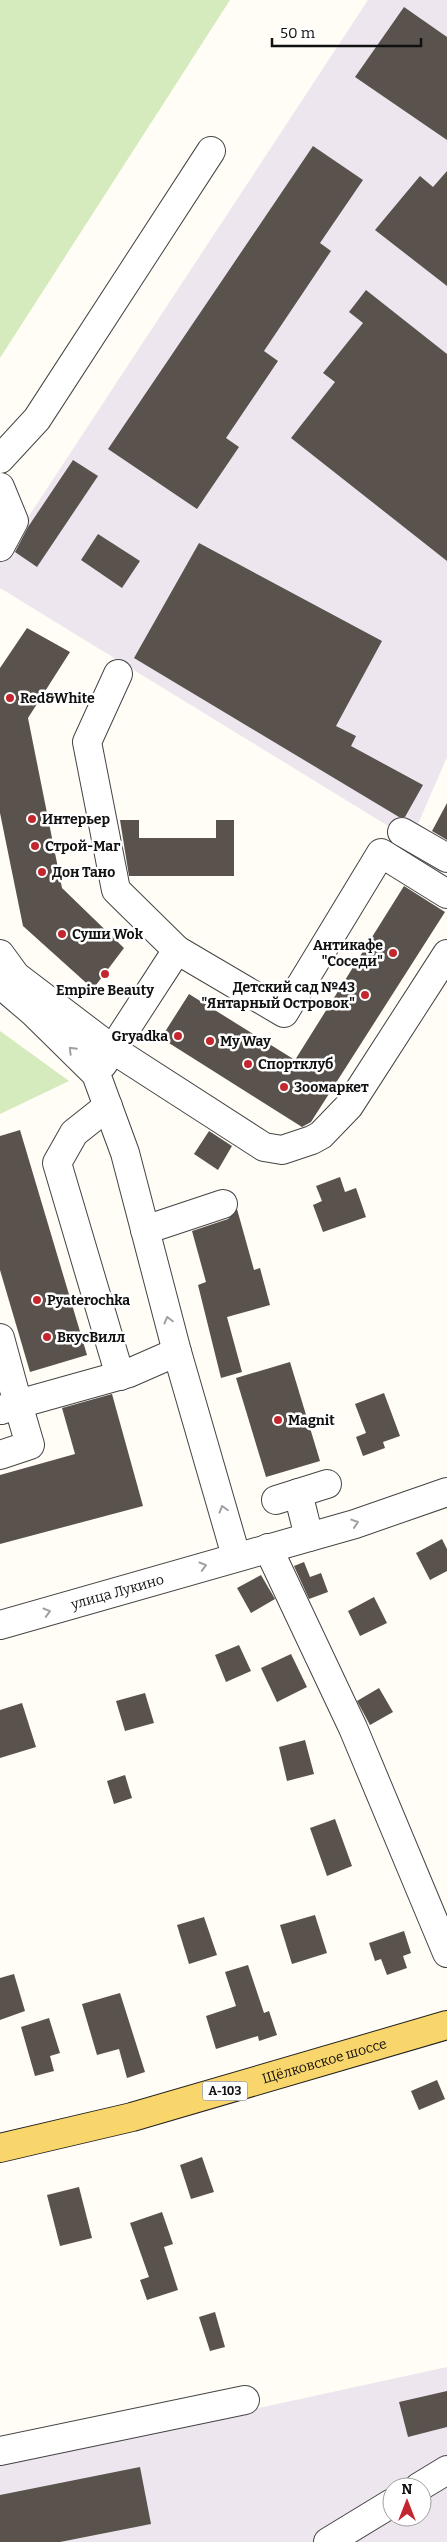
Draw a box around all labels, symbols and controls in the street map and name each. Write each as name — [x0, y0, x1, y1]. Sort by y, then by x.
scale bar — [272, 15, 421, 47]
text: 50 m — [280, 24, 316, 42]
place label: Red&White — [20, 690, 95, 707]
marker: Red&White — [4, 692, 16, 704]
place label: Интерьер — [42, 811, 110, 828]
marker: Интерьер — [26, 813, 38, 825]
place label: Строй-Маг — [45, 838, 120, 855]
marker: Строй-Маг — [29, 840, 41, 852]
place label: Дон Тано — [52, 864, 115, 881]
marker: Дон Тано — [36, 866, 48, 878]
place label: Суши Wok — [72, 926, 144, 943]
marker: Суши Wok — [56, 928, 68, 940]
place label: Антикафе "Соседи" — [313, 937, 383, 970]
marker: Антикафе "Соседи" — [387, 947, 399, 959]
marker: Empire Beauty — [99, 968, 111, 980]
place label: Детский сад №43 "Янтарный Островок" — [201, 979, 355, 1012]
place label: Empire Beauty — [56, 982, 154, 999]
marker: Детский сад №43 "Янтарный Островок" — [359, 989, 371, 1001]
place label: Gryadka — [111, 1028, 168, 1045]
marker: Gryadka — [172, 1030, 184, 1042]
place label: My Way — [220, 1033, 271, 1050]
marker: My Way — [204, 1035, 216, 1047]
one-way arrow — [69, 1047, 78, 1056]
place label: Спортклуб — [258, 1056, 333, 1073]
marker: Спортклуб — [242, 1058, 254, 1070]
place label: Зоомаркет — [294, 1079, 369, 1096]
marker: Зоомаркет — [278, 1081, 290, 1093]
place label: Pyaterochka — [47, 1292, 130, 1309]
marker: Pyaterochka — [31, 1294, 43, 1306]
one-way arrow — [163, 1315, 174, 1324]
place label: ВкусВилл — [57, 1329, 125, 1346]
marker: ВкусВилл — [41, 1331, 53, 1343]
place label: Magnit — [288, 1412, 335, 1429]
marker: Magnit — [272, 1414, 284, 1426]
one-way arrow — [218, 1506, 228, 1514]
one-way arrow — [351, 1519, 359, 1529]
one-way arrow — [198, 1562, 206, 1572]
street label: улица Лукино — [68, 1571, 166, 1614]
one-way arrow — [42, 1607, 50, 1617]
street label: Щёлковское шоссе — [260, 2035, 389, 2088]
road number: А-103 — [202, 2082, 248, 2100]
north arrow — [382, 2477, 432, 2527]
text: N — [402, 2481, 413, 2498]

